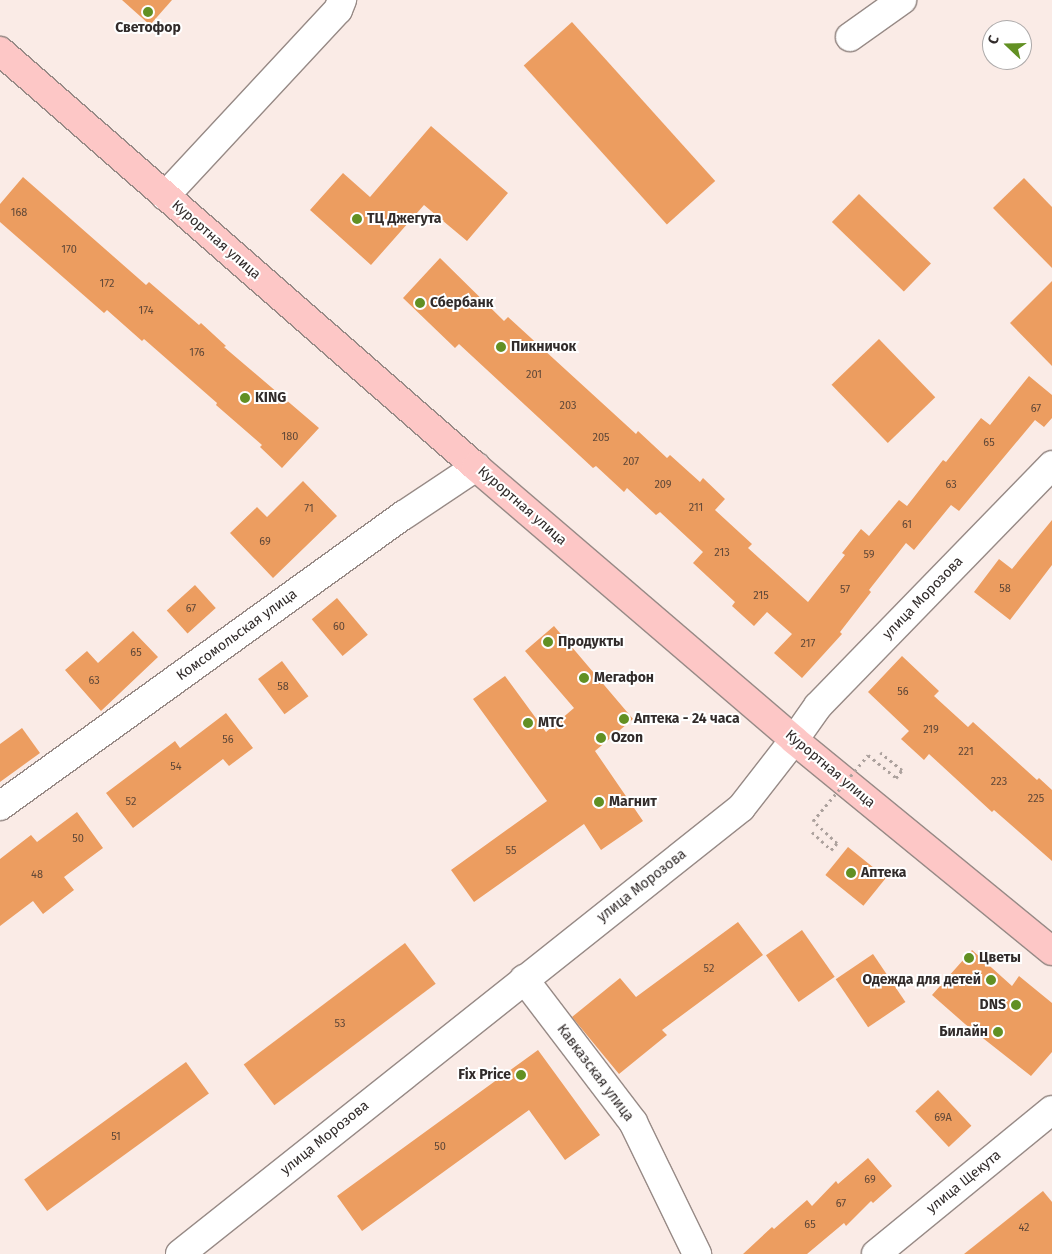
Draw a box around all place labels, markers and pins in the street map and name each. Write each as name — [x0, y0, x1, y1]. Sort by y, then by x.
marker: Светофор — [142, 6, 154, 18]
place label: Светофор — [115, 20, 181, 36]
place label: ТЦ Джегута — [367, 211, 441, 227]
marker: ТЦ Джегута — [351, 213, 363, 225]
place label: Сбербанк — [430, 295, 493, 311]
marker: Сбербанк — [414, 297, 426, 309]
place label: Пикничок — [511, 339, 576, 355]
marker: Пикничок — [495, 341, 507, 353]
place label: KING — [255, 390, 286, 406]
marker: KING — [239, 392, 251, 404]
place label: Продукты — [558, 634, 624, 650]
marker: Продукты — [542, 636, 554, 648]
place label: Мегафон — [594, 670, 654, 686]
marker: Мегафон — [578, 672, 590, 684]
place label: Аптека - 24 часа — [634, 711, 740, 727]
marker: Аптека - 24 часа — [618, 713, 630, 725]
place label: МТС — [538, 715, 564, 731]
marker: МТС — [522, 717, 534, 729]
place label: Ozon — [611, 730, 643, 746]
marker: Ozon — [595, 732, 607, 744]
place label: Магнит — [609, 794, 657, 810]
marker: Магнит — [593, 796, 605, 808]
place label: Аптека — [861, 865, 907, 881]
marker: Аптека — [845, 867, 857, 879]
place label: Цветы — [979, 950, 1021, 966]
marker: Цветы — [963, 952, 975, 964]
place label: Одежда для детей — [863, 972, 981, 988]
marker: Одежда для детей — [985, 974, 997, 986]
place label: DNS — [980, 997, 1006, 1013]
marker: DNS — [1010, 999, 1022, 1011]
place label: Билайн — [939, 1024, 988, 1040]
marker: Билайн — [992, 1026, 1004, 1038]
place label: Fix Price — [458, 1067, 511, 1083]
marker: Fix Price — [515, 1069, 527, 1081]

